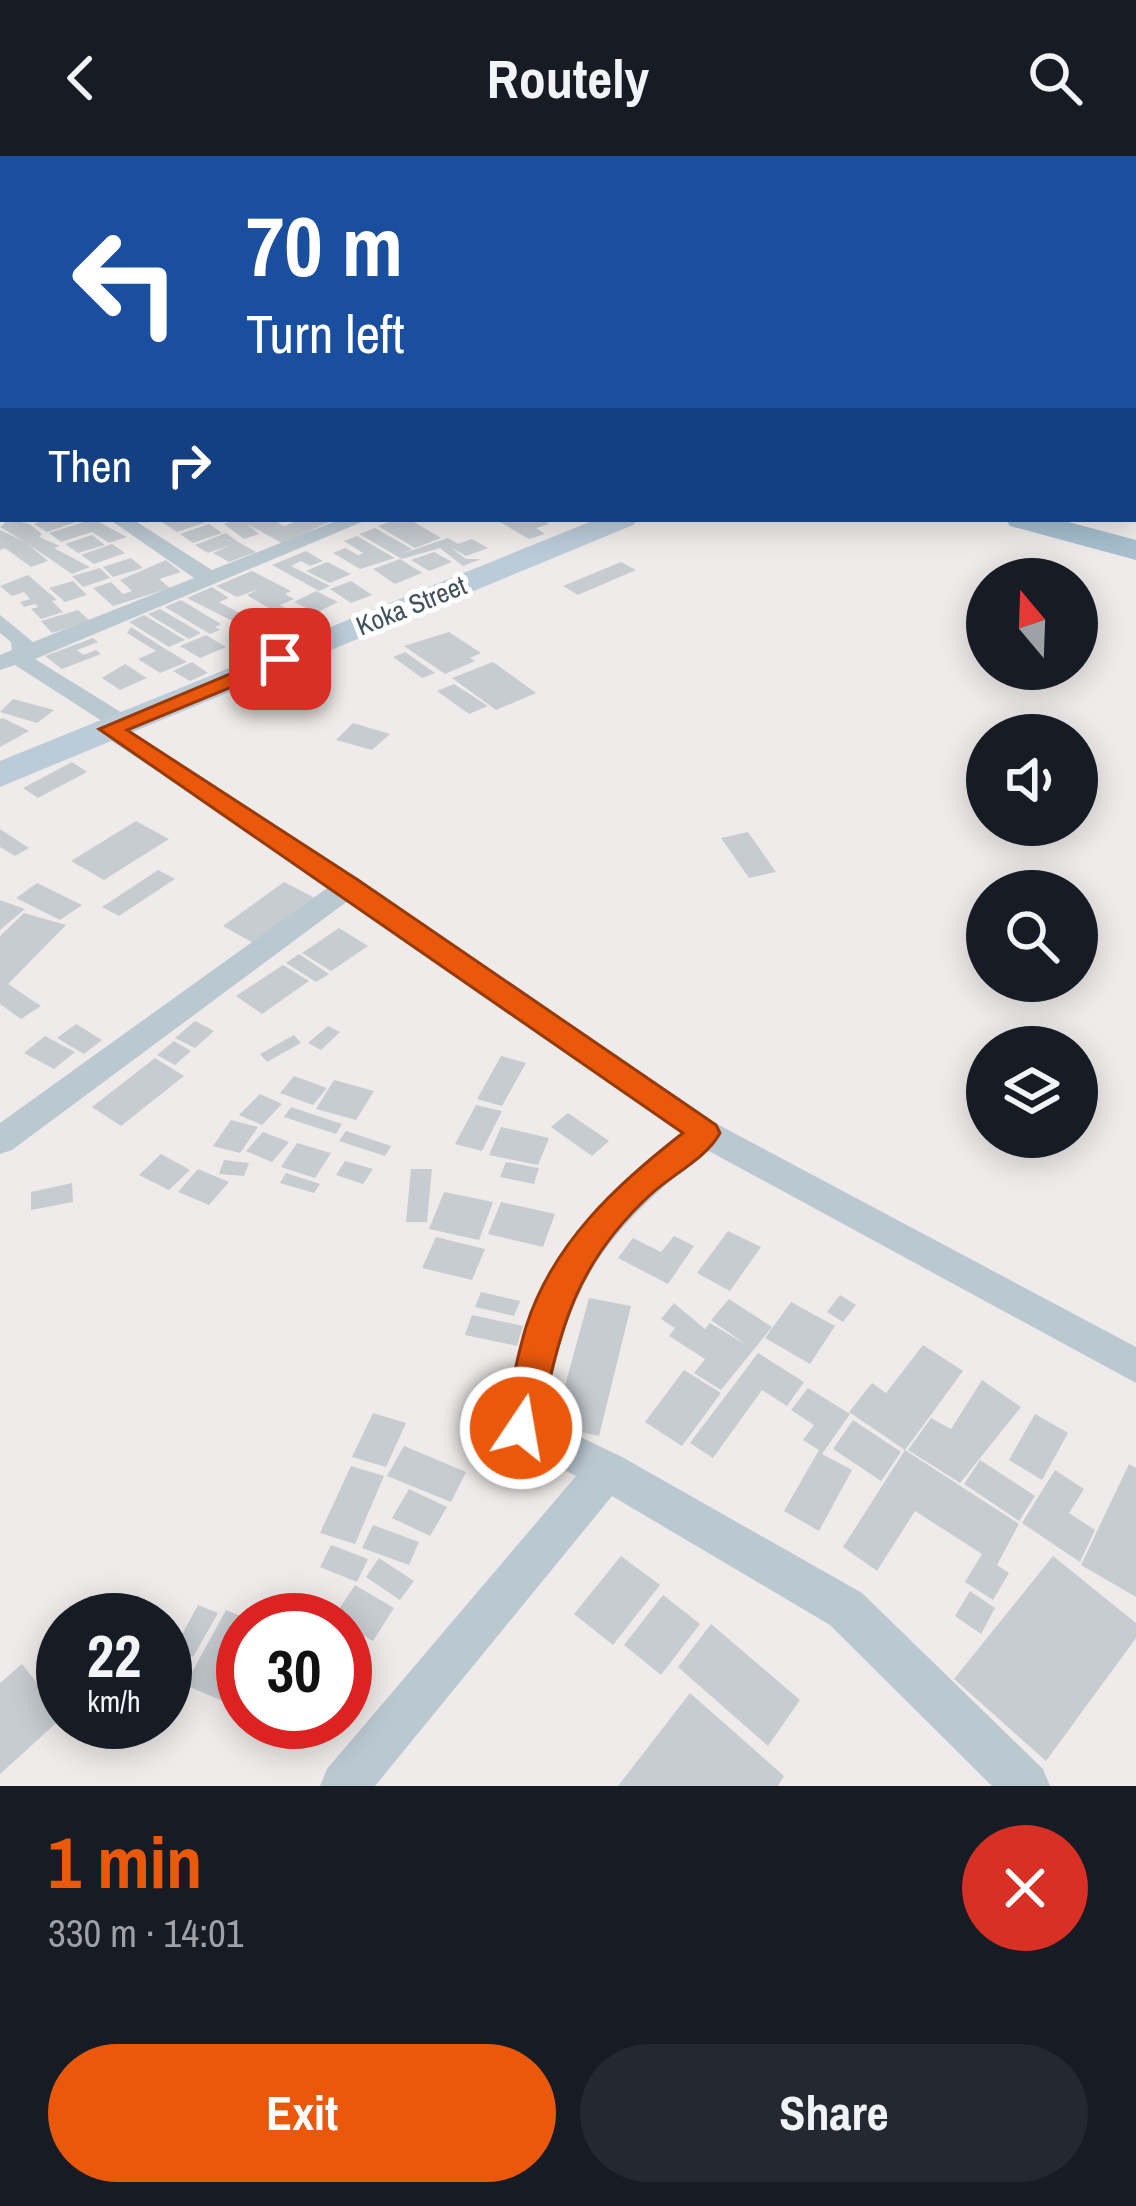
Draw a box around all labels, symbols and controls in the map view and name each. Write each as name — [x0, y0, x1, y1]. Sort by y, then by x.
text: Routely — [487, 42, 649, 115]
icon: back — [48, 45, 114, 111]
icon: search — [1022, 45, 1088, 111]
text: 70 m — [246, 189, 403, 302]
icon: left — [48, 204, 204, 360]
text: Turn left — [246, 297, 405, 370]
icon: right — [156, 432, 222, 498]
text: Then — [48, 435, 132, 496]
north arrow — [966, 558, 1098, 690]
map controls — [966, 558, 1098, 1158]
street label: Koka Street — [351, 567, 471, 643]
pin — [229, 608, 331, 710]
icon: arrive — [247, 626, 313, 692]
button: sound — [966, 714, 1098, 846]
button: search — [966, 870, 1098, 1002]
button: layers — [966, 1026, 1098, 1158]
position arrow — [458, 1365, 584, 1491]
speed limit sign: 30 — [216, 1593, 372, 1749]
text: 22 — [87, 1615, 141, 1696]
text: km/h — [87, 1681, 141, 1721]
text: 1 min — [48, 1813, 202, 1910]
button: close — [962, 1825, 1088, 1951]
text: 330 m · 14:01 — [48, 1907, 244, 1959]
button: Exit — [48, 2044, 556, 2182]
button: Share — [580, 2044, 1088, 2182]

